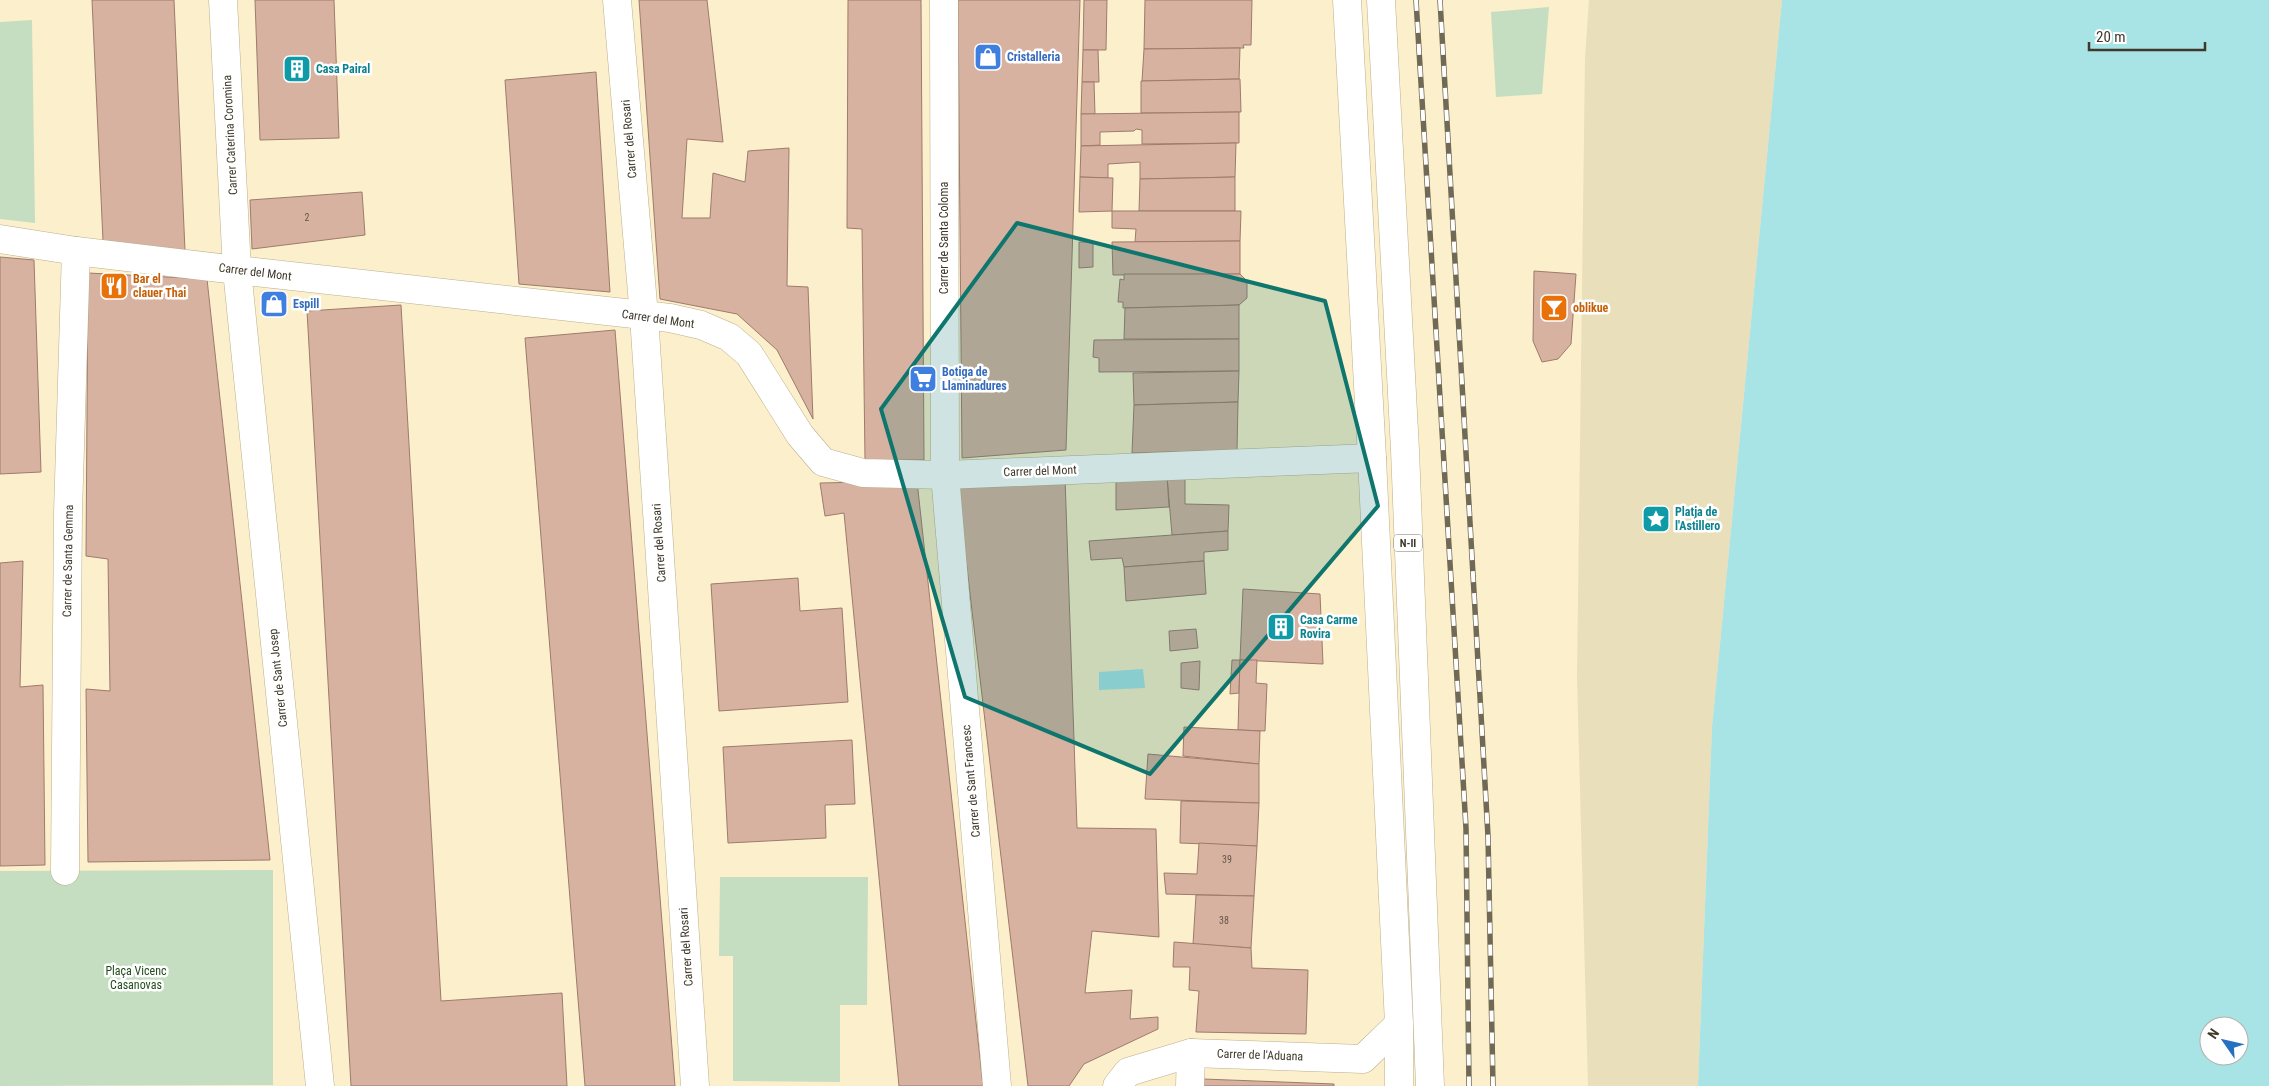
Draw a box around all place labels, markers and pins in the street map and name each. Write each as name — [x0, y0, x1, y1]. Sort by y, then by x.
shop icon: Cristalleria — [973, 42, 1003, 72]
place label: Cristalleria — [1007, 50, 1060, 64]
building icon: Casa Pairal — [282, 54, 312, 84]
place label: Casa Pairal — [316, 62, 370, 76]
restaurant icon: Bar el clauer Thai — [99, 271, 129, 301]
place label: Bar el clauer Thai — [133, 272, 186, 300]
shop icon: Espill — [259, 289, 289, 319]
bar icon: oblikue — [1539, 293, 1569, 323]
place label: Espill — [293, 297, 319, 311]
place label: oblikue — [1573, 301, 1609, 315]
supermarket icon: Botiga de Llaminadures — [908, 364, 938, 394]
place label: Botiga de Llaminadures — [942, 365, 1007, 393]
place icon: Platja de l'Astillero — [1641, 504, 1671, 534]
place label: Platja de l'Astillero — [1675, 505, 1720, 533]
building icon: Casa Carme Rovira — [1266, 612, 1296, 642]
place label: Casa Carme Rovira — [1300, 613, 1358, 641]

